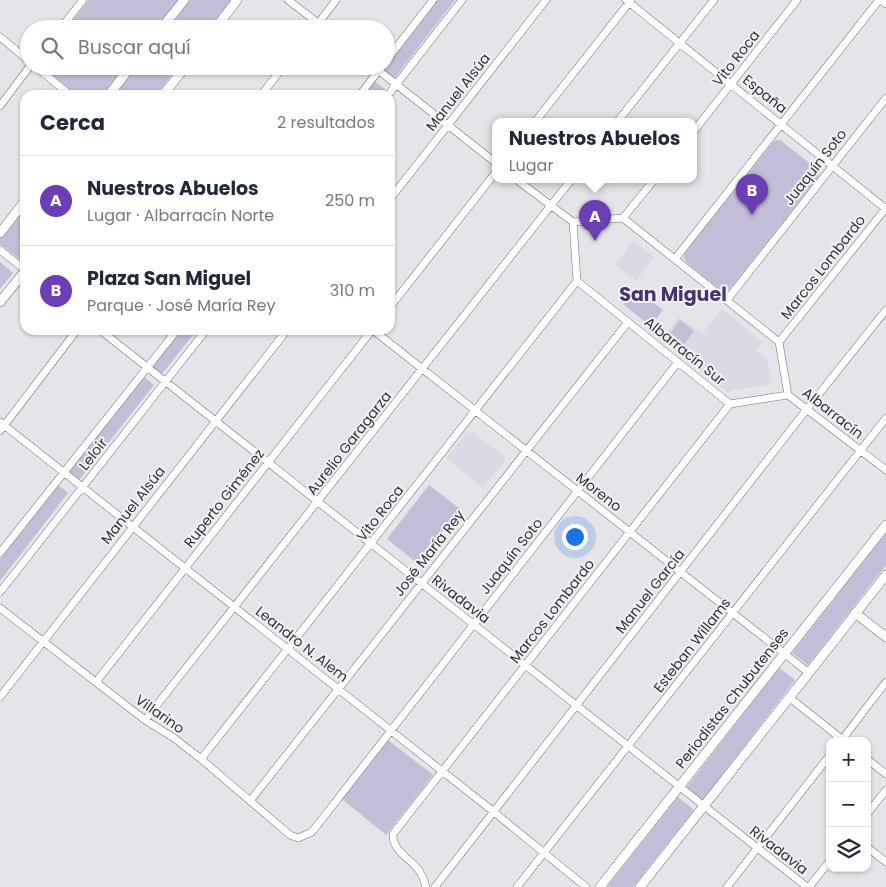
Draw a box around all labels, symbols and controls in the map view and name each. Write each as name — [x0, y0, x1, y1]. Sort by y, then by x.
search box — [20, 20, 395, 75]
street label: Vito Roca — [708, 26, 764, 90]
icon: search — [38, 34, 66, 62]
text: Buscar aquí — [78, 34, 191, 61]
street label: Manuel Alsúa — [421, 49, 495, 135]
street label: España — [739, 70, 791, 118]
text: Cerca — [40, 108, 105, 137]
text: 2 resultados — [277, 111, 375, 134]
popup — [492, 118, 697, 183]
text: Nuestros Abuelos — [509, 125, 680, 152]
street label: Juaquín Soto — [779, 125, 851, 209]
text: Lugar — [509, 154, 553, 177]
pin: B — [736, 174, 768, 215]
text: Nuestros Abuelos — [87, 175, 259, 202]
text: A — [50, 189, 62, 212]
text: 250 m — [325, 189, 375, 212]
pin: A — [579, 200, 611, 241]
text: Lugar · Albarracín Norte — [87, 204, 274, 227]
street label: Marcos Lombardo — [776, 211, 870, 323]
text: Plaza San Miguel — [87, 265, 251, 292]
text: B — [51, 279, 61, 302]
text: 310 m — [330, 279, 375, 302]
district label: San Miguel — [619, 281, 727, 308]
text: Parque · José María Rey — [87, 294, 275, 317]
street label: Albarracín Sur — [640, 312, 730, 390]
street label: Albarracín — [798, 383, 868, 443]
street label: Aurelio Garagarza — [302, 387, 396, 499]
street label: Leloir — [74, 434, 112, 474]
street label: Ruperto Giménez — [179, 445, 269, 551]
street label: Manuel Alsúa — [96, 462, 170, 548]
street label: Moreno — [572, 468, 626, 516]
street label: Vito Roca — [352, 481, 408, 545]
street label: José María Rey — [389, 506, 469, 600]
street label: Juaquín Soto — [475, 514, 547, 598]
your location — [562, 524, 588, 550]
street label: Manuel García — [611, 545, 689, 637]
street label: Marcos Lombardo — [505, 555, 599, 667]
street label: Rivadavia — [428, 570, 494, 628]
street label: Esteban Willams — [649, 593, 735, 697]
street label: Leandro N. Alem — [251, 601, 353, 687]
street label: Periodistas Chubutenses — [671, 624, 793, 772]
street label: Villarino — [131, 690, 189, 738]
map controls — [826, 737, 871, 872]
button: + — [826, 737, 871, 782]
button: − — [826, 782, 871, 827]
street label: Rivadavia — [746, 821, 812, 879]
button: layers — [826, 827, 871, 872]

